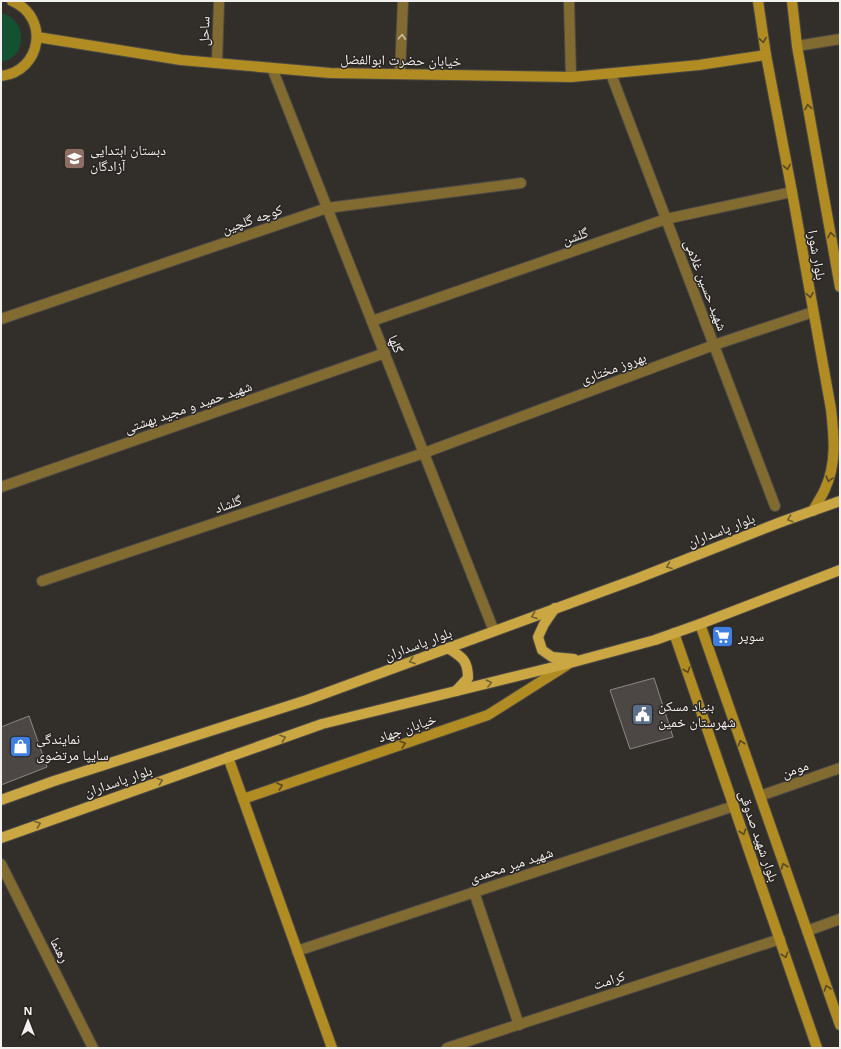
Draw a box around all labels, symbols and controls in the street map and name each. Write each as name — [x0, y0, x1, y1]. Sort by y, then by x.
street label: ساحل — [193, 16, 214, 46]
one-way arrow — [397, 34, 406, 40]
one-way arrow — [758, 36, 767, 43]
street label: خیابان حضرت ابوالفضل — [340, 49, 462, 70]
one-way arrow — [804, 104, 813, 110]
place label: دبستان ابتدایی آزادگان — [90, 140, 166, 175]
school or university icon: دبستان ابتدایی آزادگان — [61, 145, 87, 171]
one-way arrow — [783, 164, 791, 170]
street label: کوچه گلچین — [219, 199, 285, 238]
street label: گلشن — [559, 222, 591, 249]
street label: بلوار شورا — [804, 228, 831, 282]
one-way arrow — [827, 232, 836, 238]
street label: شهید حسین غلامی — [680, 236, 733, 333]
one-way arrow — [806, 292, 814, 298]
street label: گلها — [384, 332, 409, 356]
street label: بهروز مختاری — [577, 347, 649, 388]
street label: شهید حمید و مجید بهشتی — [121, 376, 254, 437]
one-way arrow — [825, 475, 833, 482]
street label: گلشاد — [212, 490, 244, 517]
street label: بلوار پاسداران — [684, 508, 757, 551]
one-way arrow — [787, 514, 794, 522]
one-way arrow — [666, 561, 673, 569]
one-way arrow — [531, 612, 538, 620]
street label: بلوار پاسداران — [381, 622, 454, 665]
supermarket icon: سوپر — [710, 623, 736, 649]
place label: سوپر — [737, 626, 764, 645]
one-way arrow — [409, 656, 416, 665]
one-way arrow — [682, 666, 691, 673]
one-way arrow — [486, 679, 493, 687]
place label: بنیاد مسکن شهرستان خمین — [658, 696, 736, 731]
public building icon: بنیاد مسکن شهرستان خمین — [629, 701, 655, 727]
street label: خیابان جهاد — [375, 709, 439, 746]
place label: نمایندگی سایپا مرتضوی — [36, 729, 109, 764]
shop icon: نمایندگی سایپا مرتضوی — [7, 734, 33, 760]
one-way arrow — [279, 734, 286, 742]
one-way arrow — [738, 739, 746, 746]
one-way arrow — [399, 740, 406, 749]
street label: مومن — [779, 755, 811, 782]
street label: بلوار پاسداران — [81, 760, 155, 801]
one-way arrow — [156, 777, 163, 786]
one-way arrow — [276, 783, 283, 791]
street label: بلوار شهید صدوقی — [735, 787, 784, 884]
one-way arrow — [34, 821, 41, 829]
one-way arrow — [738, 829, 747, 836]
street label: شهید میر محمدی — [466, 842, 555, 887]
one-way arrow — [780, 862, 789, 869]
street label: رهنما — [46, 934, 75, 966]
one-way arrow — [781, 951, 789, 958]
street label: کرامت — [590, 965, 627, 994]
one-way arrow — [823, 985, 832, 992]
north arrow — [8, 1001, 48, 1041]
text: N — [24, 1003, 32, 1018]

